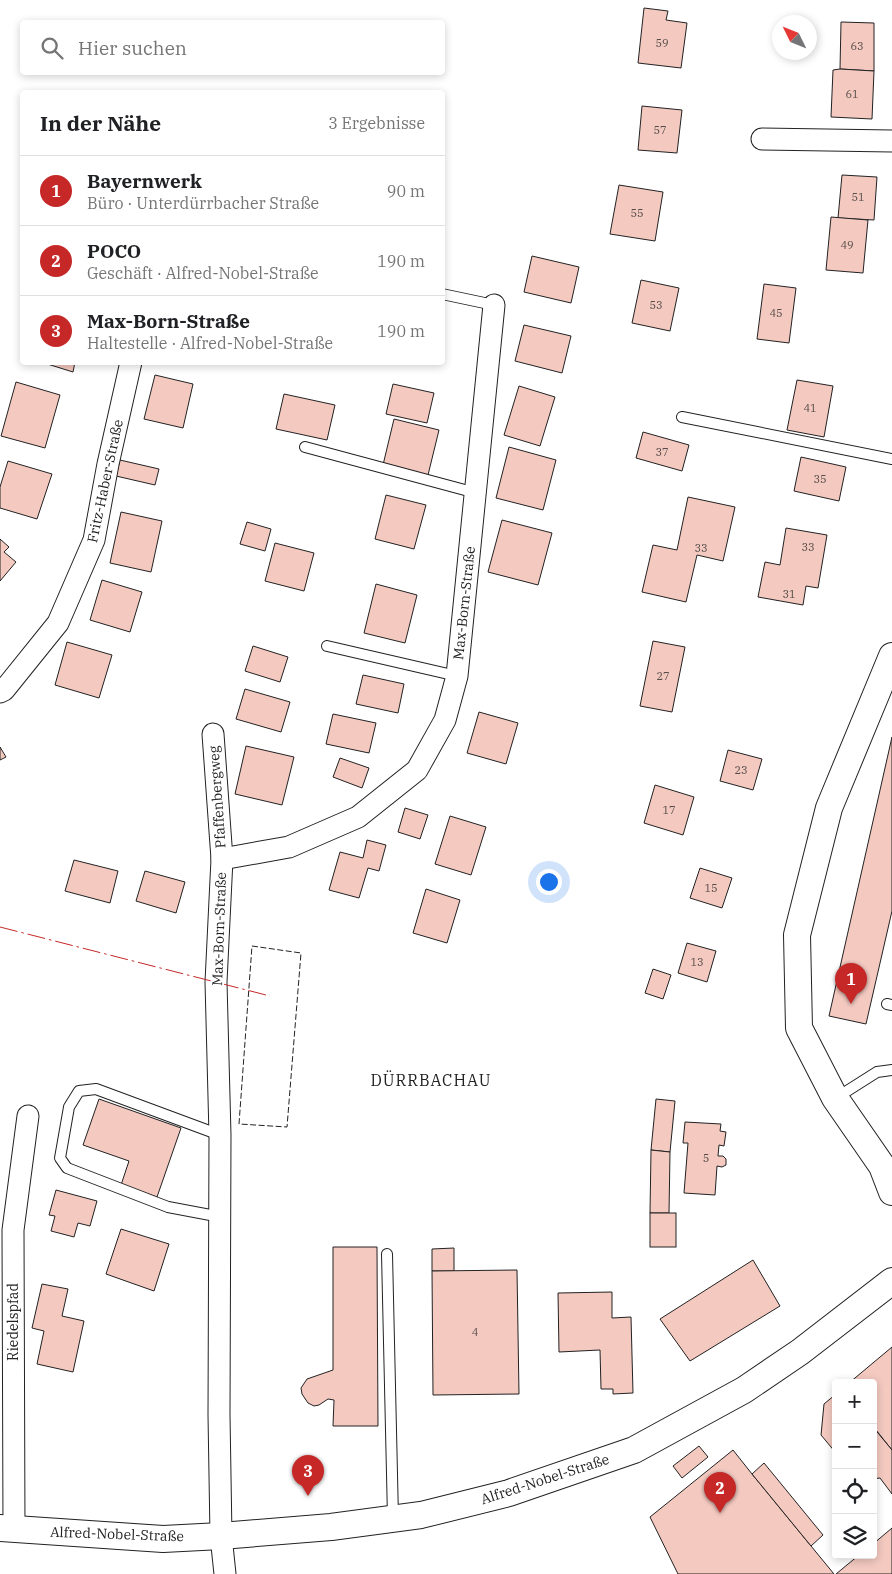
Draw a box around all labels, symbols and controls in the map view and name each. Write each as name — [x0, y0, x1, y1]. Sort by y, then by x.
north arrow — [772, 15, 817, 60]
search box — [20, 20, 445, 75]
icon: search — [38, 34, 66, 62]
text: Hier suchen — [78, 36, 187, 60]
house number: 59 — [655, 36, 669, 50]
house number: 63 — [850, 39, 864, 53]
house number: 61 — [845, 87, 859, 101]
text: In der Nähe — [40, 109, 161, 137]
text: 3 Ergebnisse — [328, 113, 425, 133]
house number: 57 — [653, 123, 667, 137]
text: Bayernwerk — [87, 169, 202, 193]
text: 1 — [51, 181, 61, 201]
text: 90 m — [387, 181, 425, 201]
house number: 51 — [851, 190, 865, 204]
text: Büro · Unterdürrbacher Straße — [87, 193, 319, 213]
house number: 55 — [630, 206, 644, 220]
house number: 49 — [840, 238, 854, 252]
text: POCO — [87, 239, 141, 263]
text: 2 — [51, 251, 61, 271]
text: 190 m — [377, 251, 425, 271]
text: Geschäft · Alfred-Nobel-Straße — [87, 263, 319, 283]
house number: 53 — [649, 298, 663, 312]
house number: 45 — [769, 306, 783, 320]
text: Max-Born-Straße — [87, 309, 250, 333]
text: 3 — [51, 321, 61, 341]
text: 190 m — [377, 321, 425, 341]
text: Haltestelle · Alfred-Nobel-Straße — [87, 333, 333, 353]
house number: 41 — [803, 401, 817, 415]
street label: Fritz-Haber-Straße — [83, 418, 127, 544]
house number: 37 — [655, 445, 669, 459]
house number: 35 — [813, 472, 827, 486]
house number: 33 — [801, 540, 815, 554]
house number: 33 — [694, 541, 708, 555]
street label: Max-Born-Straße — [449, 545, 479, 661]
house number: 31 — [782, 587, 796, 601]
house number: 27 — [656, 669, 670, 683]
street label: Pfaffenbergweg — [204, 745, 230, 849]
house number: 23 — [734, 763, 748, 777]
house number: 17 — [662, 803, 676, 817]
your location — [536, 869, 562, 895]
street label: Max-Born-Straße — [208, 872, 230, 986]
house number: 15 — [704, 881, 718, 895]
house number: 13 — [690, 955, 704, 969]
pin: 1 — [835, 963, 867, 1004]
district label: DÜRRBACHAU — [371, 1070, 491, 1090]
house number: 5 — [703, 1151, 709, 1165]
street label: Riedelspfad — [4, 1282, 22, 1361]
house number: 4 — [472, 1325, 479, 1339]
map controls — [832, 1379, 877, 1559]
button: + — [832, 1379, 877, 1424]
button: − — [832, 1424, 877, 1469]
street label: Alfred-Nobel-Straße — [479, 1450, 611, 1508]
pin: 3 — [292, 1455, 324, 1496]
button: locate — [832, 1469, 877, 1514]
pin: 2 — [704, 1472, 736, 1513]
button: layers — [832, 1514, 877, 1559]
street label: Alfred-Nobel-Straße — [50, 1523, 184, 1545]

